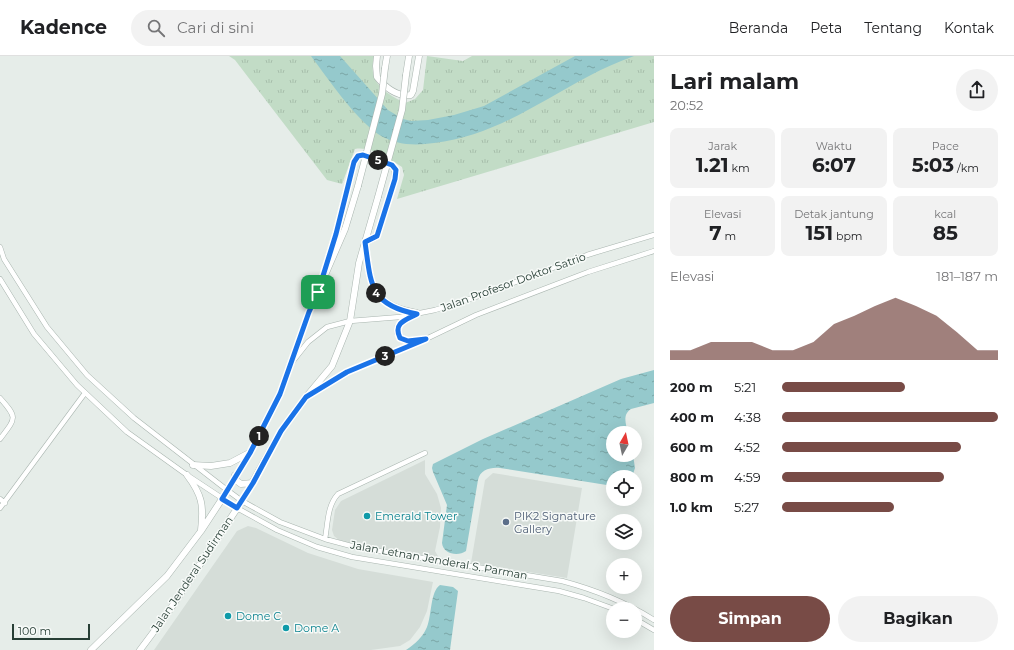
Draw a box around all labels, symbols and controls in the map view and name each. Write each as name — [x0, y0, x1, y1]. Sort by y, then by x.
search box — [131, 10, 411, 46]
text: Kadence — [20, 16, 107, 39]
icon: search — [145, 17, 167, 39]
text: Cari di sini — [177, 18, 254, 37]
text: Beranda — [729, 19, 788, 37]
text: Peta — [810, 19, 842, 37]
text: Tentang — [864, 19, 922, 37]
text: Kontak — [944, 19, 994, 37]
text: Lari malam — [670, 68, 799, 95]
button: share — [956, 69, 998, 111]
text: 20:52 — [670, 97, 703, 113]
text: Jarak — [708, 139, 737, 153]
text: Waktu — [816, 139, 852, 153]
text: Pace — [932, 139, 959, 153]
pin: 5 — [368, 150, 388, 170]
text: 5 — [375, 153, 381, 167]
text: 1.21 — [696, 153, 729, 177]
text: 6:07 — [812, 153, 856, 177]
text: 5:03 — [912, 153, 954, 177]
text: km — [729, 161, 750, 175]
text: /km — [954, 161, 979, 175]
text: Elevasi — [704, 207, 741, 221]
text: Detak jantung — [794, 207, 874, 221]
text: kcal — [934, 207, 956, 221]
text: 7 — [709, 221, 722, 245]
text: 151 — [805, 221, 833, 245]
text: 85 — [933, 221, 958, 245]
text: m — [722, 229, 736, 243]
text: bpm — [833, 229, 863, 243]
street label: Jalan Profesor Doktor Satrio — [438, 249, 588, 315]
text: Elevasi — [670, 268, 714, 284]
text: 181–187 m — [936, 268, 998, 284]
pin — [301, 275, 335, 309]
icon: arrive — [307, 281, 329, 303]
pin: 4 — [366, 283, 386, 303]
text: 4 — [372, 286, 380, 300]
pin: 3 — [375, 346, 395, 366]
text: 3 — [382, 349, 388, 363]
text: 200 m — [670, 379, 713, 395]
text: 5:21 — [734, 379, 756, 395]
text: 400 m — [670, 409, 714, 425]
text: 4:38 — [734, 409, 761, 425]
pin: 1 — [249, 426, 269, 446]
north arrow — [606, 426, 642, 462]
map controls — [606, 426, 642, 638]
text: 1 — [257, 429, 261, 443]
text: 600 m — [670, 439, 713, 455]
text: 4:52 — [734, 439, 760, 455]
text: 800 m — [670, 469, 714, 485]
text: 4:59 — [734, 469, 761, 485]
button: locate — [606, 470, 642, 506]
text: 1.0 km — [670, 499, 713, 515]
text: 5:27 — [734, 499, 759, 515]
place label: Emerald Tower — [375, 509, 457, 523]
place label: PIK2 Signature Gallery — [514, 509, 596, 536]
marker: Emerald Tower — [362, 511, 372, 521]
street label: Jalan Jenderal Sudirman — [148, 514, 236, 635]
button: layers — [606, 514, 642, 550]
marker: PIK2 Signature Gallery — [501, 517, 511, 527]
street label: Jalan Letnan Jenderal S. Parman — [348, 537, 529, 583]
button: + — [606, 558, 642, 594]
button: Simpan — [670, 596, 830, 642]
button: Bagikan — [838, 596, 998, 642]
button: − — [606, 602, 642, 638]
place label: Dome C — [236, 609, 281, 623]
marker: Dome C — [223, 611, 233, 621]
place label: Dome A — [294, 621, 339, 635]
scale bar — [12, 622, 90, 641]
marker: Dome A — [281, 623, 291, 633]
text: 100 m — [18, 624, 51, 638]

